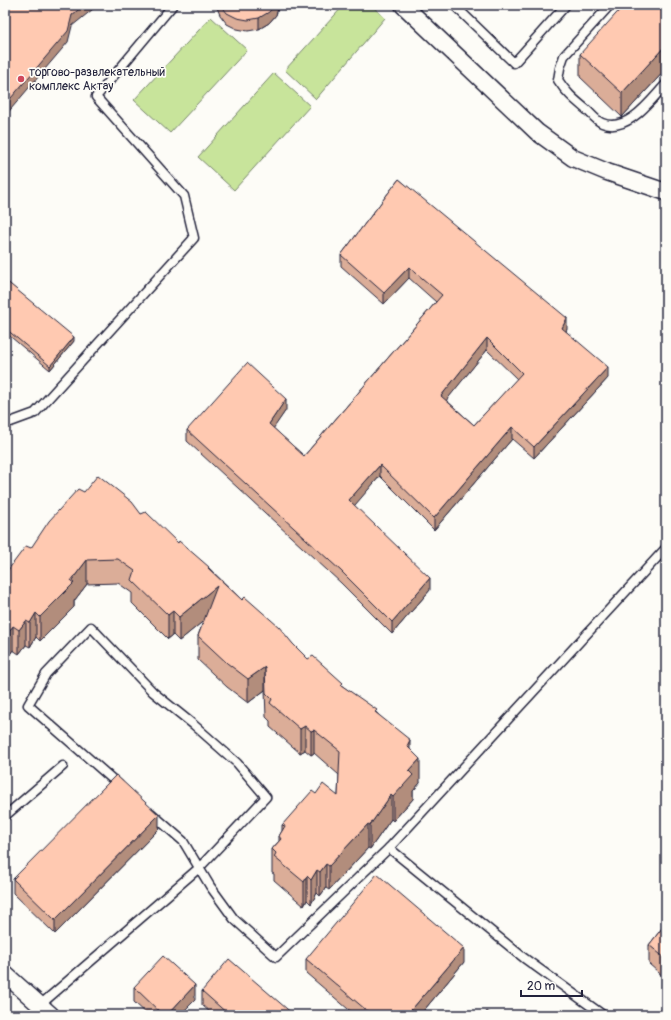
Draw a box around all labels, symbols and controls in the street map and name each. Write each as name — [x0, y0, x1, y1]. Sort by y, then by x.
place label: торгово-развлекательный комплекс Актау — [29, 65, 166, 94]
marker: торгово-развлекательный комплекс Актау — [16, 74, 26, 84]
scale bar — [521, 972, 582, 998]
text: 20 m — [527, 979, 556, 994]

